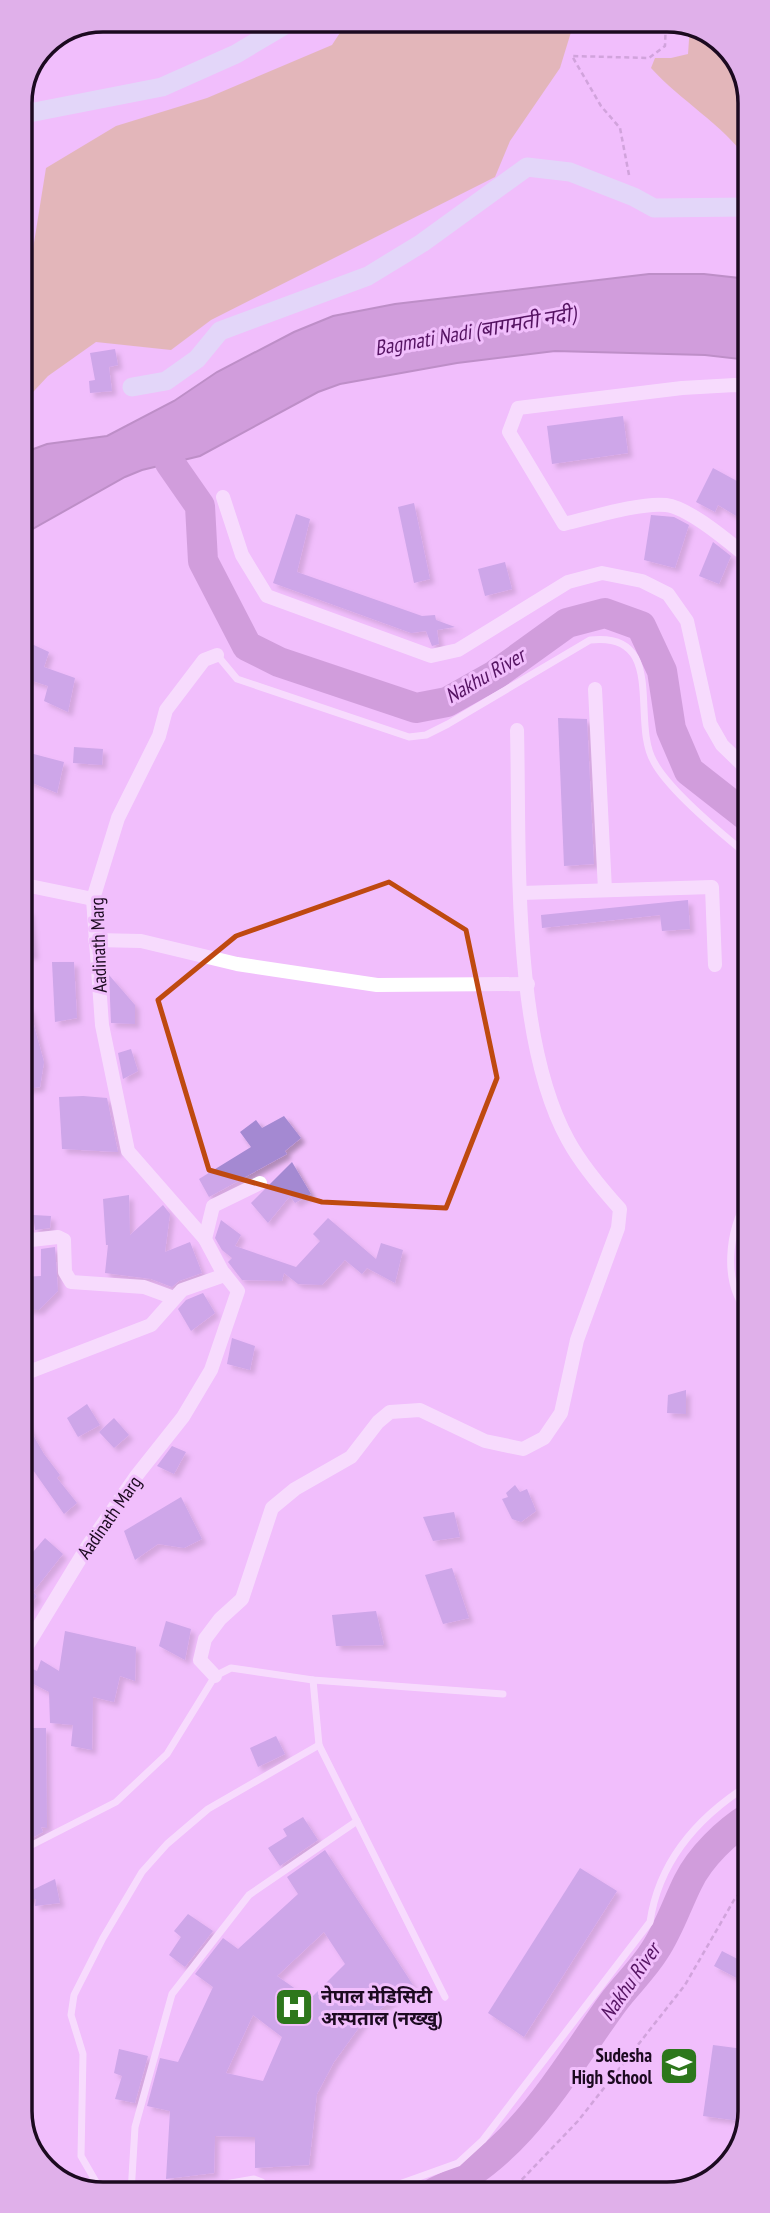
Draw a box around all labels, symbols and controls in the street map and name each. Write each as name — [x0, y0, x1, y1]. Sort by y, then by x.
water label: Bagmati Nadi (बागमती नदी) — [372, 299, 580, 361]
water label: Nakhu River — [440, 640, 532, 709]
street label: Aadinath Marg — [84, 897, 112, 993]
street label: Aadinath Marg — [72, 1471, 146, 1563]
water label: Nakhu River — [593, 1935, 668, 2025]
place label: नेपाल मेडिसिटी अस्पताल (नख्खु) — [321, 1984, 443, 2031]
hospital icon: नेपाल मेडिसिटी अस्पताल (नख्खु) — [273, 1986, 315, 2028]
place label: Sudesha High School — [572, 2043, 652, 2089]
school or university icon: Sudesha High School — [658, 2045, 700, 2087]

